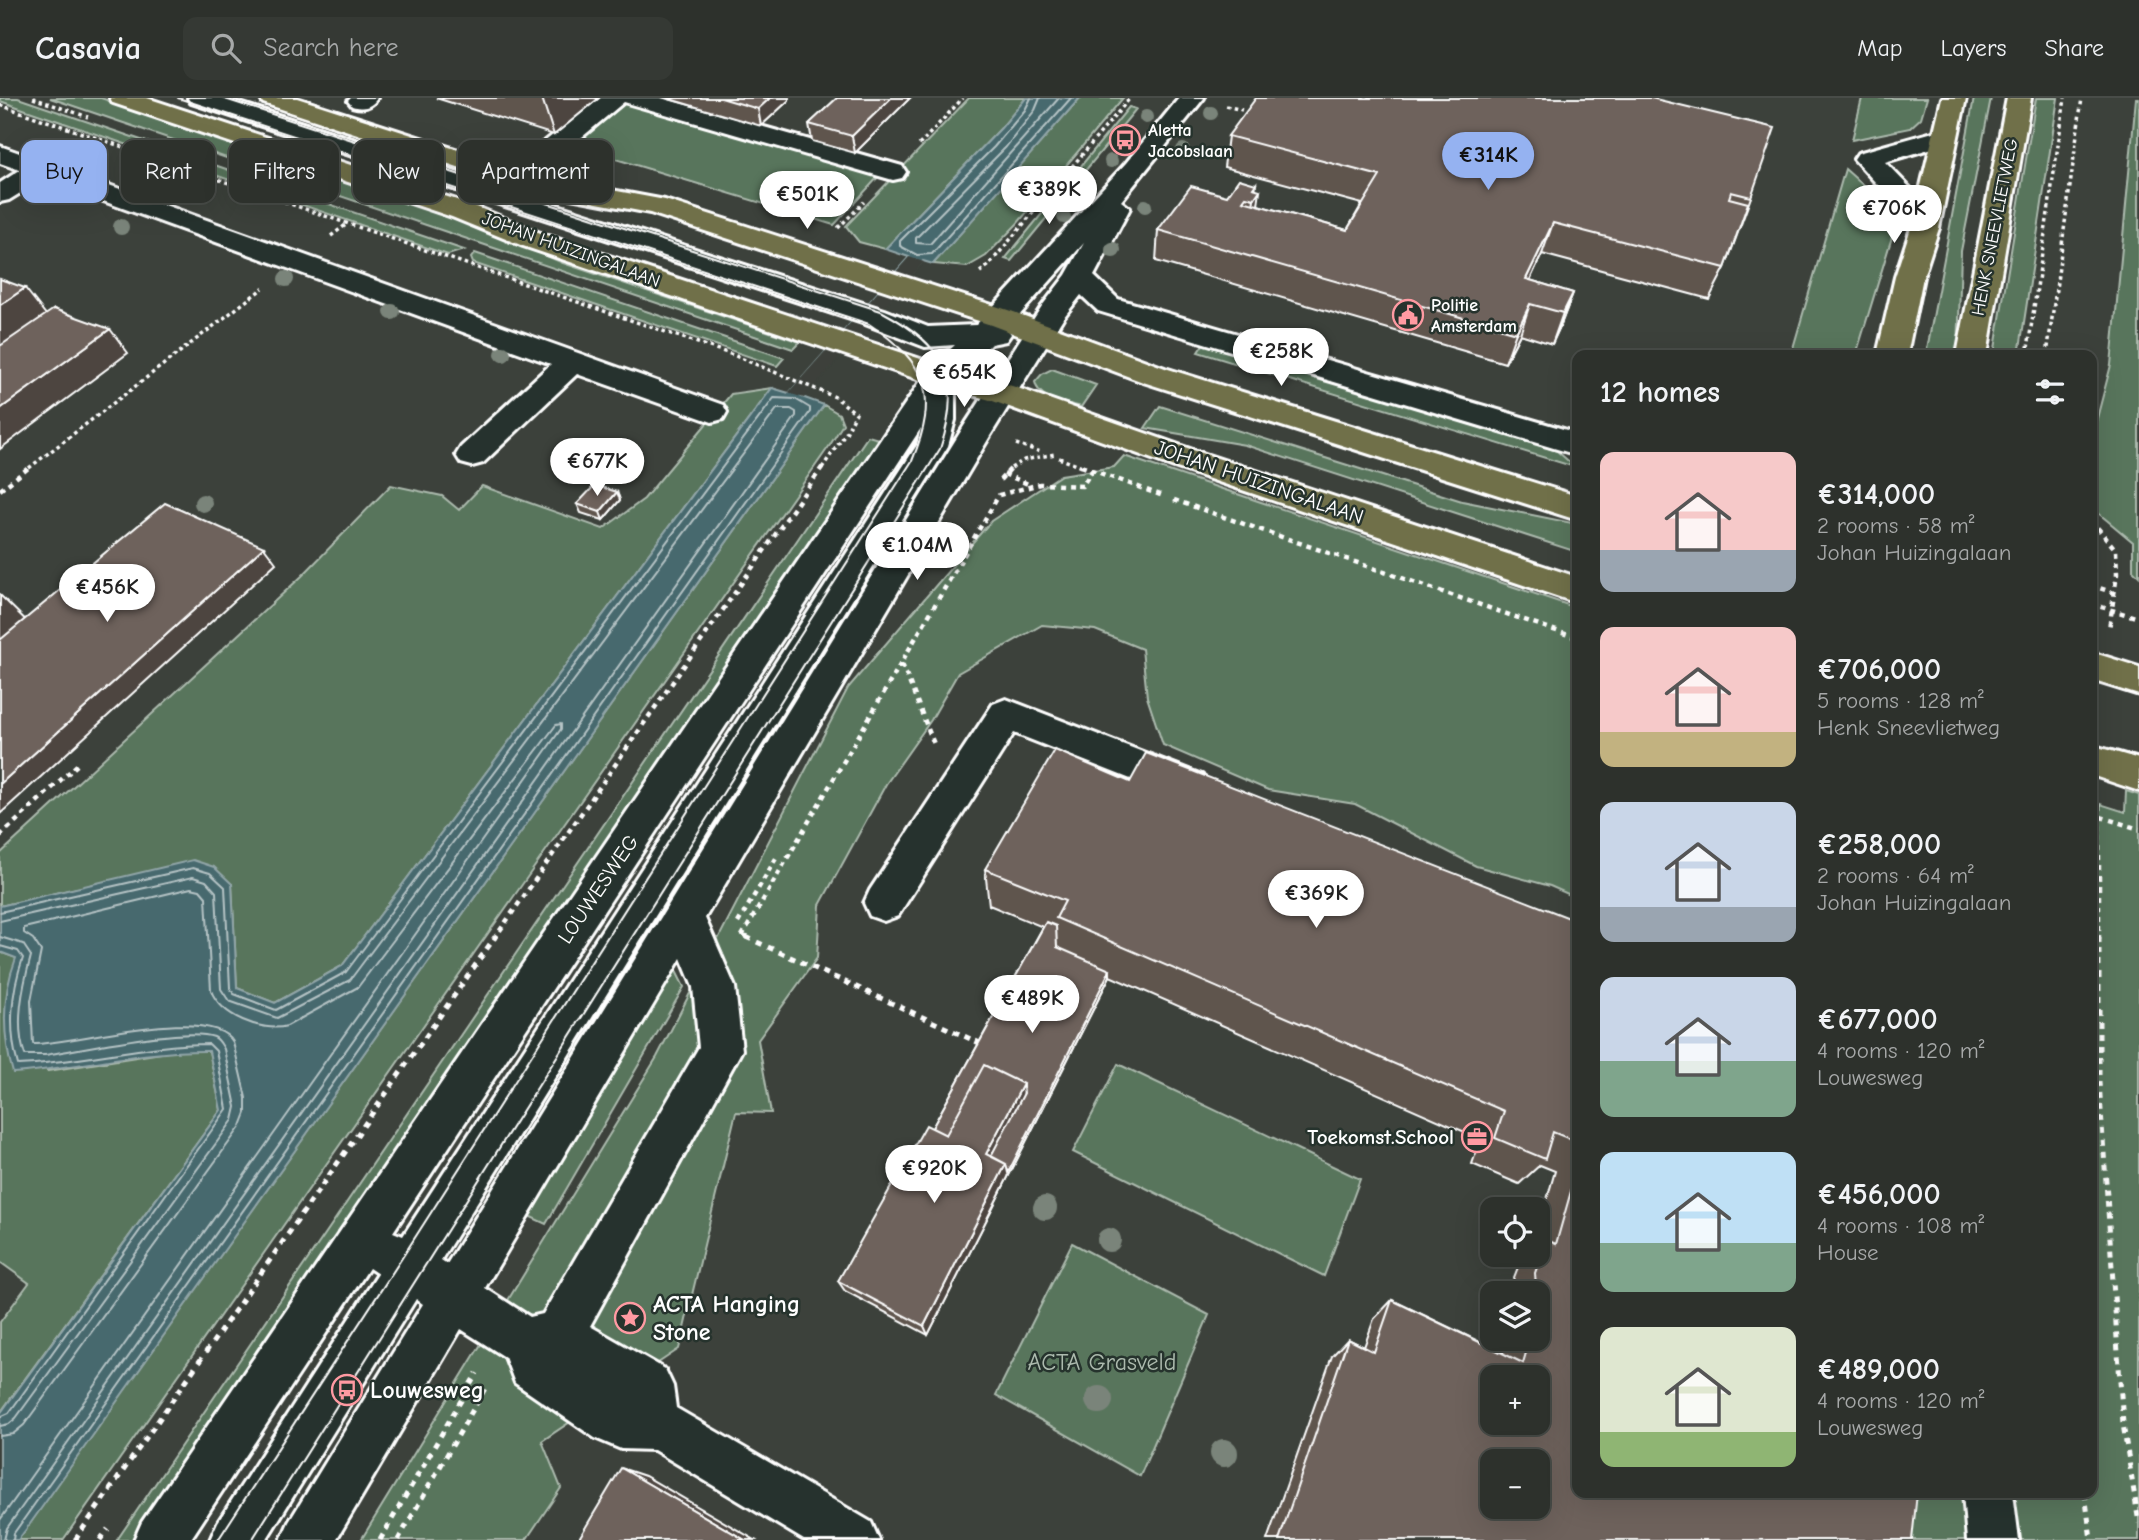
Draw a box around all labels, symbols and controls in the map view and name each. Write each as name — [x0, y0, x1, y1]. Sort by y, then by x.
search box — [183, 17, 673, 80]
text: Casavia — [35, 29, 141, 67]
icon: search — [207, 29, 245, 67]
text: Search here — [263, 33, 399, 63]
text: Map — [1857, 34, 1903, 62]
text: Layers — [1941, 34, 2006, 62]
text: Share — [2044, 34, 2104, 62]
place label: Aletta Jacobslaan — [1148, 120, 1233, 162]
bus stop icon: Aletta Jacobslaan — [1108, 123, 1142, 157]
pin: €314K — [1439, 132, 1537, 192]
street label: HENK SNEEVLIETWEG — [1967, 136, 2023, 318]
chip: Buy — [21, 140, 107, 203]
chip: Rent — [121, 140, 215, 203]
chip: Filters — [229, 140, 339, 203]
chip: New — [353, 140, 444, 203]
chip: Apartment — [458, 140, 613, 203]
text: €314K — [1458, 141, 1518, 168]
pin: €389K — [1000, 166, 1098, 226]
pin: €501K — [758, 172, 856, 231]
text: €389K — [1017, 175, 1081, 202]
text: €501K — [775, 180, 839, 207]
pin: €706K — [1845, 186, 1943, 245]
text: €706K — [1862, 194, 1926, 221]
street label: JOHAN HUIZINGALAAN — [479, 208, 663, 292]
place label: Politie Amsterdam — [1431, 295, 1517, 337]
public building icon: Politie Amsterdam — [1391, 298, 1425, 332]
pin: €258K — [1232, 328, 1330, 388]
text: €258K — [1249, 337, 1313, 364]
pin: €654K — [915, 350, 1013, 409]
text: €654K — [932, 358, 996, 385]
icon: filters — [2031, 373, 2069, 411]
text: 12 homes — [1600, 375, 1720, 410]
street label: JOHAN HUIZINGALAAN — [1151, 435, 1367, 529]
pin: €677K — [548, 438, 646, 498]
text: €677K — [566, 447, 628, 474]
text: €314,000 — [1817, 477, 1935, 512]
icon: home — [1656, 480, 1740, 564]
text: 2 rooms · 58 m² — [1817, 512, 1975, 539]
pin: €1.04M — [860, 522, 974, 582]
text: €1.04M — [881, 531, 953, 558]
text: Johan Huizingalaan — [1817, 539, 2011, 566]
pin: €456K — [58, 564, 156, 624]
text: €456K — [75, 573, 139, 600]
text: €706,000 — [1817, 652, 1941, 687]
icon: home — [1656, 655, 1740, 739]
text: 5 rooms · 128 m² — [1817, 687, 1984, 714]
text: Henk Sneevlietweg — [1817, 714, 2000, 741]
text: €258,000 — [1817, 827, 1941, 862]
street label: LOUWESWEG — [553, 830, 643, 948]
icon: home — [1656, 830, 1740, 914]
text: 2 rooms · 64 m² — [1817, 862, 1974, 889]
pin: €369K — [1267, 870, 1365, 930]
text: €369K — [1284, 879, 1348, 906]
text: Johan Huizingalaan — [1817, 889, 2011, 916]
pin: €489K — [983, 976, 1081, 1035]
text: €489K — [1000, 984, 1064, 1011]
text: €677,000 — [1817, 1002, 1938, 1037]
icon: home — [1656, 1005, 1740, 1089]
text: 4 rooms · 120 m² — [1817, 1037, 1984, 1064]
text: Louwesweg — [1817, 1064, 1924, 1091]
office icon: Toekomst.School — [1460, 1120, 1494, 1154]
place label: Toekomst.School — [1307, 1125, 1454, 1149]
pin: €920K — [885, 1146, 983, 1205]
text: €920K — [901, 1154, 967, 1181]
text: €456,000 — [1817, 1177, 1941, 1212]
icon: home — [1656, 1180, 1740, 1264]
map controls — [1480, 1197, 1550, 1519]
button: locate — [1480, 1197, 1550, 1267]
text: 4 rooms · 108 m² — [1817, 1212, 1984, 1239]
text: House — [1817, 1239, 1879, 1266]
button: layers — [1480, 1281, 1550, 1351]
place label: ACTA Hanging Stone — [653, 1290, 800, 1346]
place icon: ACTA Hanging Stone — [613, 1301, 647, 1335]
park label: ACTA Grasveld — [1027, 1348, 1177, 1376]
text: €489,000 — [1817, 1352, 1940, 1387]
icon: home — [1656, 1355, 1740, 1439]
button: + — [1480, 1365, 1550, 1435]
bus stop icon: Louwesweg — [330, 1373, 364, 1407]
place label: Louwesweg — [370, 1376, 484, 1404]
text: 4 rooms · 120 m² — [1817, 1387, 1984, 1414]
text: Louwesweg — [1817, 1414, 1924, 1441]
button: − — [1480, 1449, 1550, 1519]

